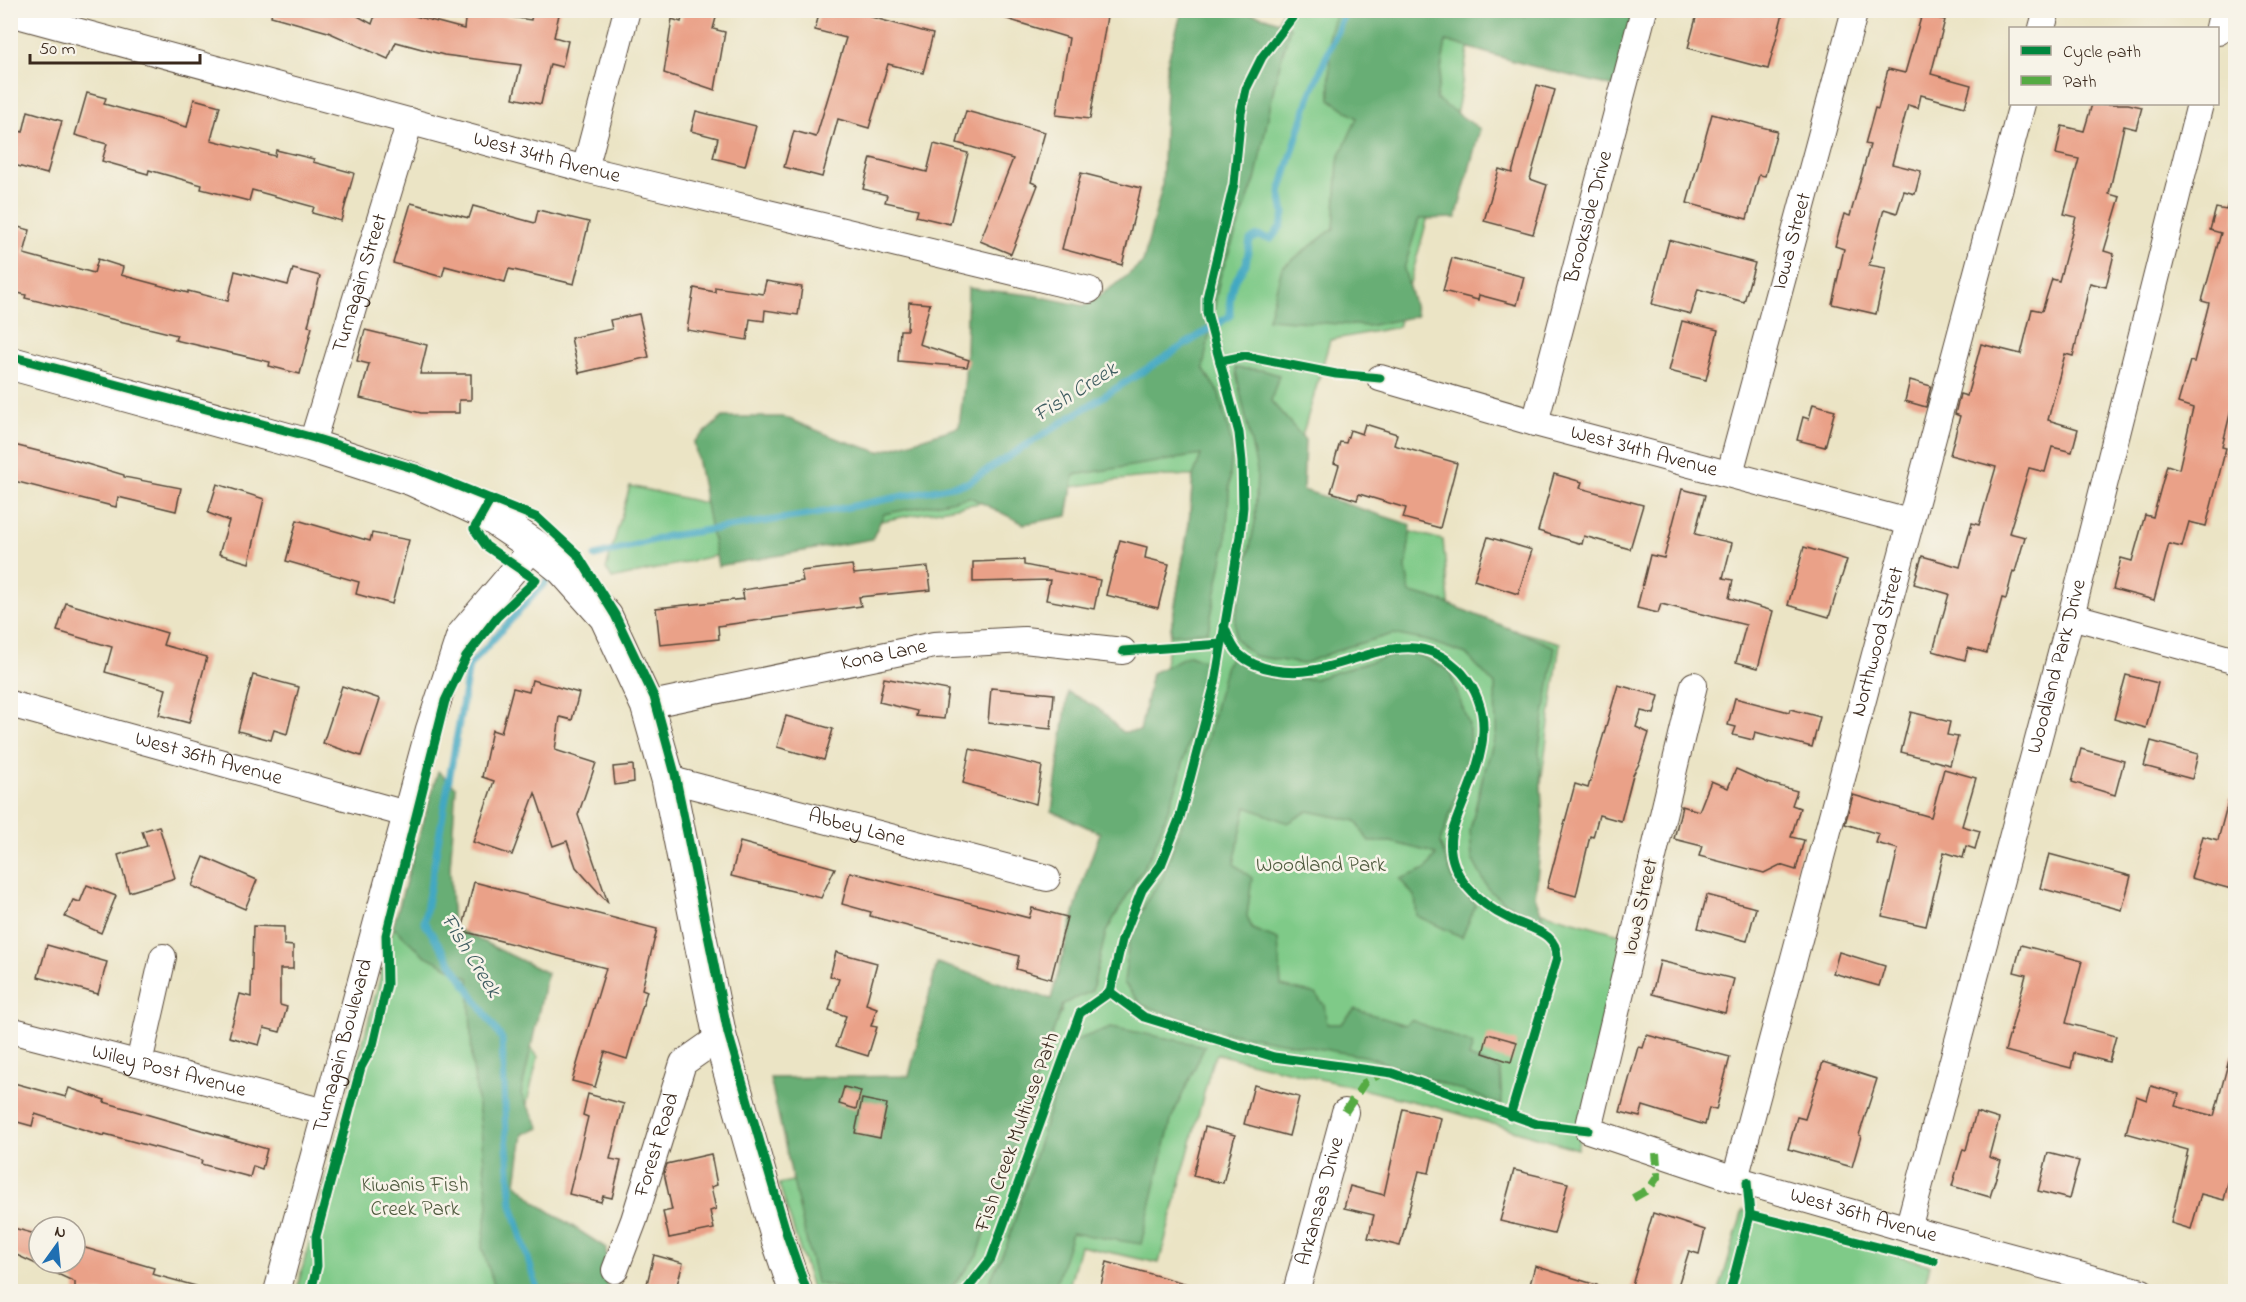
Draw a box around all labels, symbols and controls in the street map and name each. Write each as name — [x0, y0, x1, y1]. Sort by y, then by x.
scale bar — [30, 27, 200, 65]
legend — [2009, 27, 2219, 105]
text: 50 m — [39, 37, 76, 63]
text: Cycle path — [2063, 40, 2141, 66]
text: Path — [2063, 70, 2097, 96]
street label: West 34th Avenue — [470, 124, 624, 192]
street label: Brookside Drive — [1557, 147, 1621, 288]
street label: Iowa Street — [1765, 189, 1820, 293]
street label: Turnagain Street — [325, 210, 396, 357]
water label: Fish Creek — [1028, 354, 1125, 431]
street label: West 34th Avenue — [1567, 418, 1721, 486]
street label: Northwood Street — [1844, 563, 1913, 720]
street label: Woodland Park Drive — [2020, 576, 2095, 757]
street label: Kona Lane — [838, 632, 930, 679]
street label: West 36th Avenue — [131, 724, 286, 794]
street label: Abbey Lane — [805, 801, 909, 856]
park label: Woodland Park — [1256, 851, 1387, 881]
street label: Iowa Street — [1615, 855, 1667, 959]
water label: Fish Creek — [432, 908, 509, 1005]
street label: Turnagain Boulevard — [306, 955, 381, 1136]
street label: Fish Creek Multiuse Path — [968, 1028, 1068, 1237]
street label: Wiley Post Avenue — [88, 1037, 250, 1106]
street label: Forest Road — [627, 1089, 688, 1202]
street label: Arkansas Drive — [1289, 1133, 1353, 1269]
park label: Kiwanis Fish Creek Park — [361, 1171, 469, 1225]
street label: West 36th Avenue — [1786, 1181, 1941, 1251]
north arrow — [27, 1215, 87, 1275]
text: N — [52, 1219, 69, 1245]

